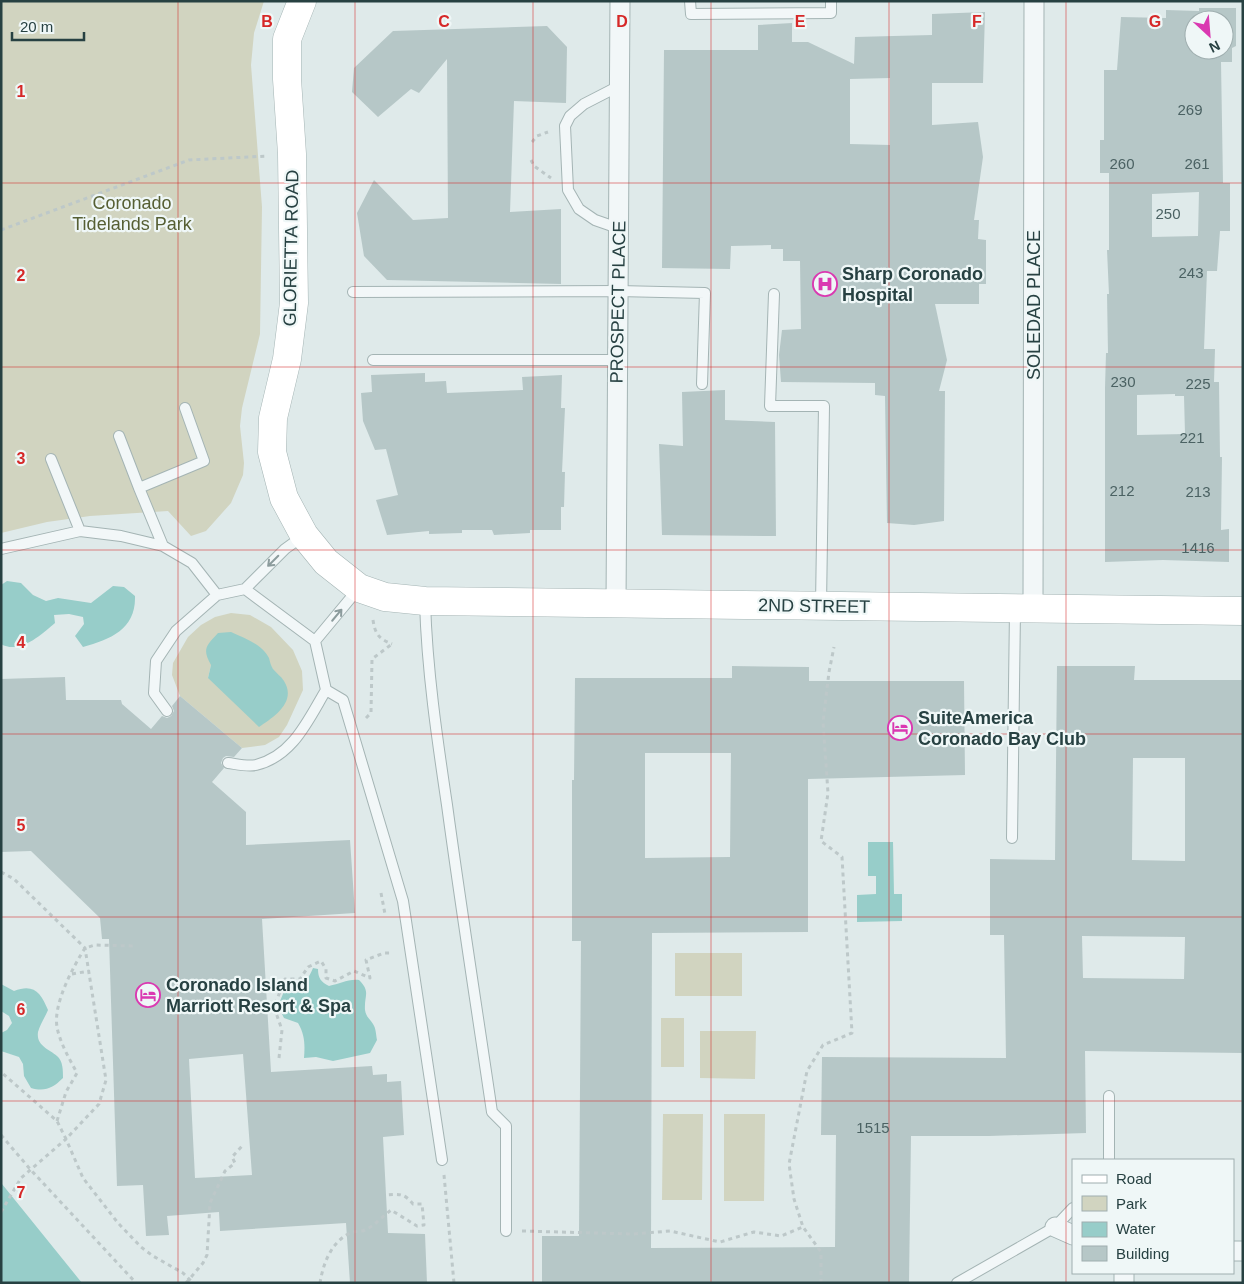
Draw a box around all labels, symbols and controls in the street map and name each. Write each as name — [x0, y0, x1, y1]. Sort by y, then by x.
scale bar — [12, 10, 85, 42]
north arrow — [1184, 10, 1234, 60]
text: B — [261, 13, 273, 30]
text: C — [438, 13, 450, 30]
text: D — [616, 13, 628, 30]
text: E — [795, 13, 806, 30]
text: F — [972, 13, 982, 30]
text: G — [1149, 13, 1161, 30]
text: 20 m — [20, 18, 53, 35]
text: N — [1207, 37, 1223, 56]
text: 1 — [17, 83, 26, 100]
house number: 269 — [1177, 101, 1203, 118]
house number: 260 — [1109, 155, 1135, 172]
house number: 261 — [1184, 155, 1210, 172]
street label: GLORIETTA ROAD — [280, 169, 302, 327]
park label: Coronado Tidelands Park — [72, 193, 193, 234]
house number: 250 — [1155, 205, 1181, 222]
street label: PROSPECT PLACE — [607, 220, 629, 384]
street label: SOLEDAD PLACE — [1024, 230, 1044, 380]
place label: Sharp Coronado Hospital — [842, 264, 983, 305]
house number: 243 — [1178, 264, 1204, 281]
text: 2 — [17, 267, 26, 284]
hospital icon: Sharp Coronado Hospital — [812, 271, 838, 297]
house number: 230 — [1110, 373, 1136, 390]
house number: 225 — [1185, 375, 1211, 392]
house number: 221 — [1179, 429, 1205, 446]
text: 3 — [17, 450, 26, 467]
house number: 212 — [1109, 482, 1135, 499]
house number: 213 — [1185, 483, 1211, 500]
house number: 1416 — [1181, 539, 1215, 556]
one-way arrow — [267, 554, 279, 567]
street label: 2ND STREET — [758, 595, 870, 617]
one-way arrow — [331, 608, 343, 621]
text: 4 — [17, 634, 26, 651]
place label: SuiteAmerica Coronado Bay Club — [918, 708, 1086, 749]
hotel icon: SuiteAmerica Coronado Bay Club — [887, 715, 913, 741]
text: 5 — [17, 817, 26, 834]
place label: Coronado Island Marriott Resort & Spa — [166, 975, 352, 1016]
hotel icon: Coronado Island Marriott Resort & Spa — [135, 982, 161, 1008]
text: 6 — [17, 1001, 26, 1018]
house number: 1515 — [856, 1119, 890, 1136]
legend — [1072, 1159, 1234, 1274]
text: Road — [1116, 1170, 1152, 1187]
text: 7 — [17, 1184, 26, 1201]
text: Park — [1116, 1195, 1147, 1212]
text: Water — [1116, 1220, 1155, 1237]
text: Building — [1116, 1245, 1169, 1262]

